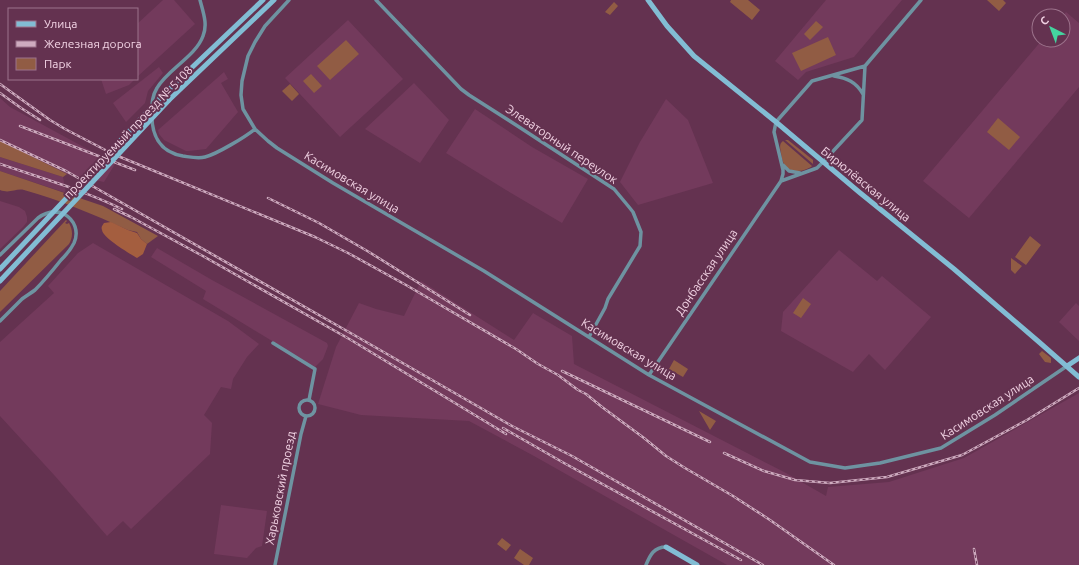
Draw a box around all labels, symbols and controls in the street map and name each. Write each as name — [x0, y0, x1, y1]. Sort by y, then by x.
legend — [8, 8, 138, 80]
north arrow — [1031, 8, 1071, 48]
text: С — [1038, 14, 1051, 27]
text: Улица — [44, 17, 77, 30]
text: Железная дорога — [44, 37, 142, 50]
text: Парк — [44, 57, 72, 70]
street label: проектируемый проезд № 5108 — [61, 63, 195, 201]
street label: Элеваторный переулок — [504, 102, 620, 186]
street label: Бирюлёвская улица — [819, 144, 913, 224]
street label: Касимовская улица — [302, 148, 402, 216]
street label: Донбасская улица — [672, 226, 740, 318]
street label: Касимовская улица — [579, 315, 679, 383]
street label: Касимовская улица — [938, 372, 1036, 442]
street label: Харьковский проезд — [263, 430, 297, 546]

